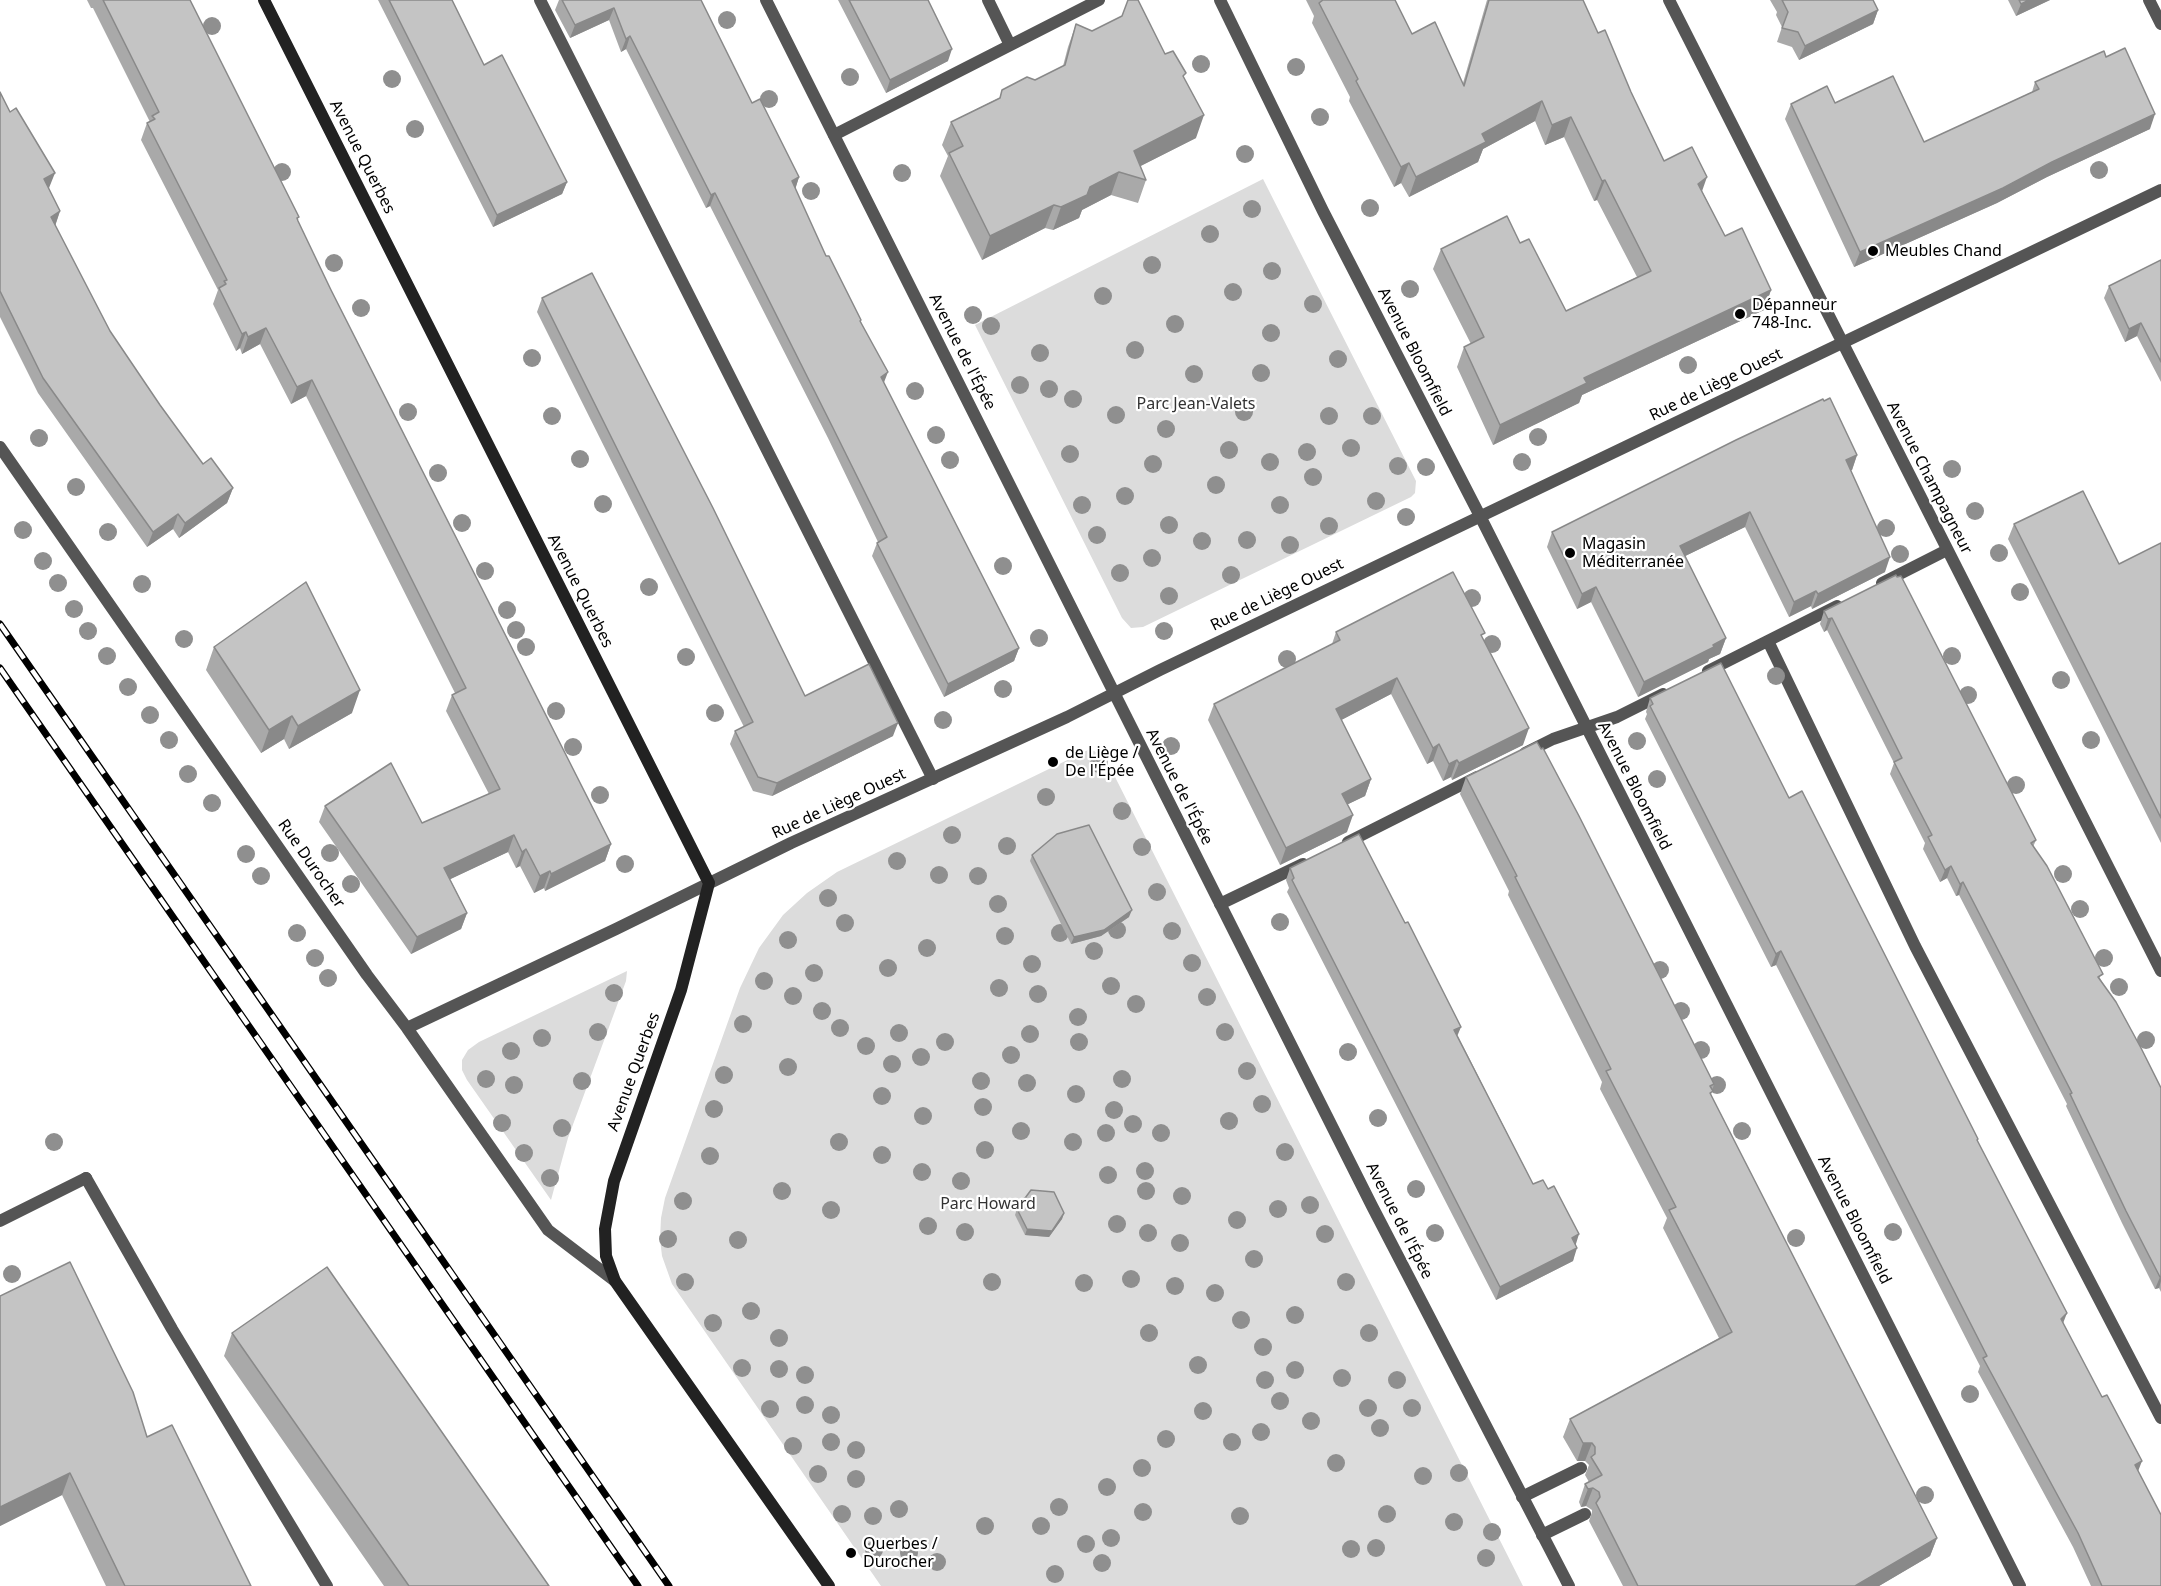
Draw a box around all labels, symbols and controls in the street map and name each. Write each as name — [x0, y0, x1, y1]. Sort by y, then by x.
street label: Avenue Querbes — [325, 97, 399, 217]
place label: Meubles Chand — [1885, 241, 2002, 261]
marker: Meubles Chand — [1866, 244, 1880, 258]
street label: Avenue Bloomfield — [1373, 284, 1455, 420]
street label: Avenue de l'Épée — [924, 291, 1000, 413]
place label: Dépanneur 748-Inc. — [1752, 295, 1837, 333]
marker: Dépanneur 748-Inc. — [1733, 307, 1747, 321]
street label: Rue de Liège Ouest — [1646, 344, 1786, 426]
park label: Parc Jean-Valets — [1136, 394, 1256, 414]
street label: Avenue Champagneur — [1882, 399, 1976, 557]
street label: Avenue Querbes — [543, 531, 617, 651]
place label: Magasin Méditerranée — [1582, 534, 1684, 572]
marker: Magasin Méditerranée — [1563, 546, 1577, 560]
street label: Rue de Liège Ouest — [1207, 554, 1347, 636]
street label: Avenue Bloomfield — [1593, 718, 1675, 854]
street label: Avenue de l'Épée — [1141, 726, 1217, 848]
place label: de Liège / De l'Épée — [1065, 743, 1139, 781]
marker: de Liège / De l'Épée — [1046, 755, 1060, 769]
street label: Rue de Liège Ouest — [769, 765, 909, 843]
street label: Rue Durocher — [273, 816, 349, 912]
street label: Avenue Querbes — [604, 1010, 664, 1134]
street label: Avenue Bloomfield — [1813, 1152, 1895, 1288]
street label: Avenue de l'Épée — [1361, 1160, 1437, 1282]
park label: Parc Howard — [940, 1194, 1036, 1214]
place label: Querbes / Durocher — [863, 1534, 938, 1572]
marker: Querbes / Durocher — [844, 1546, 858, 1560]

